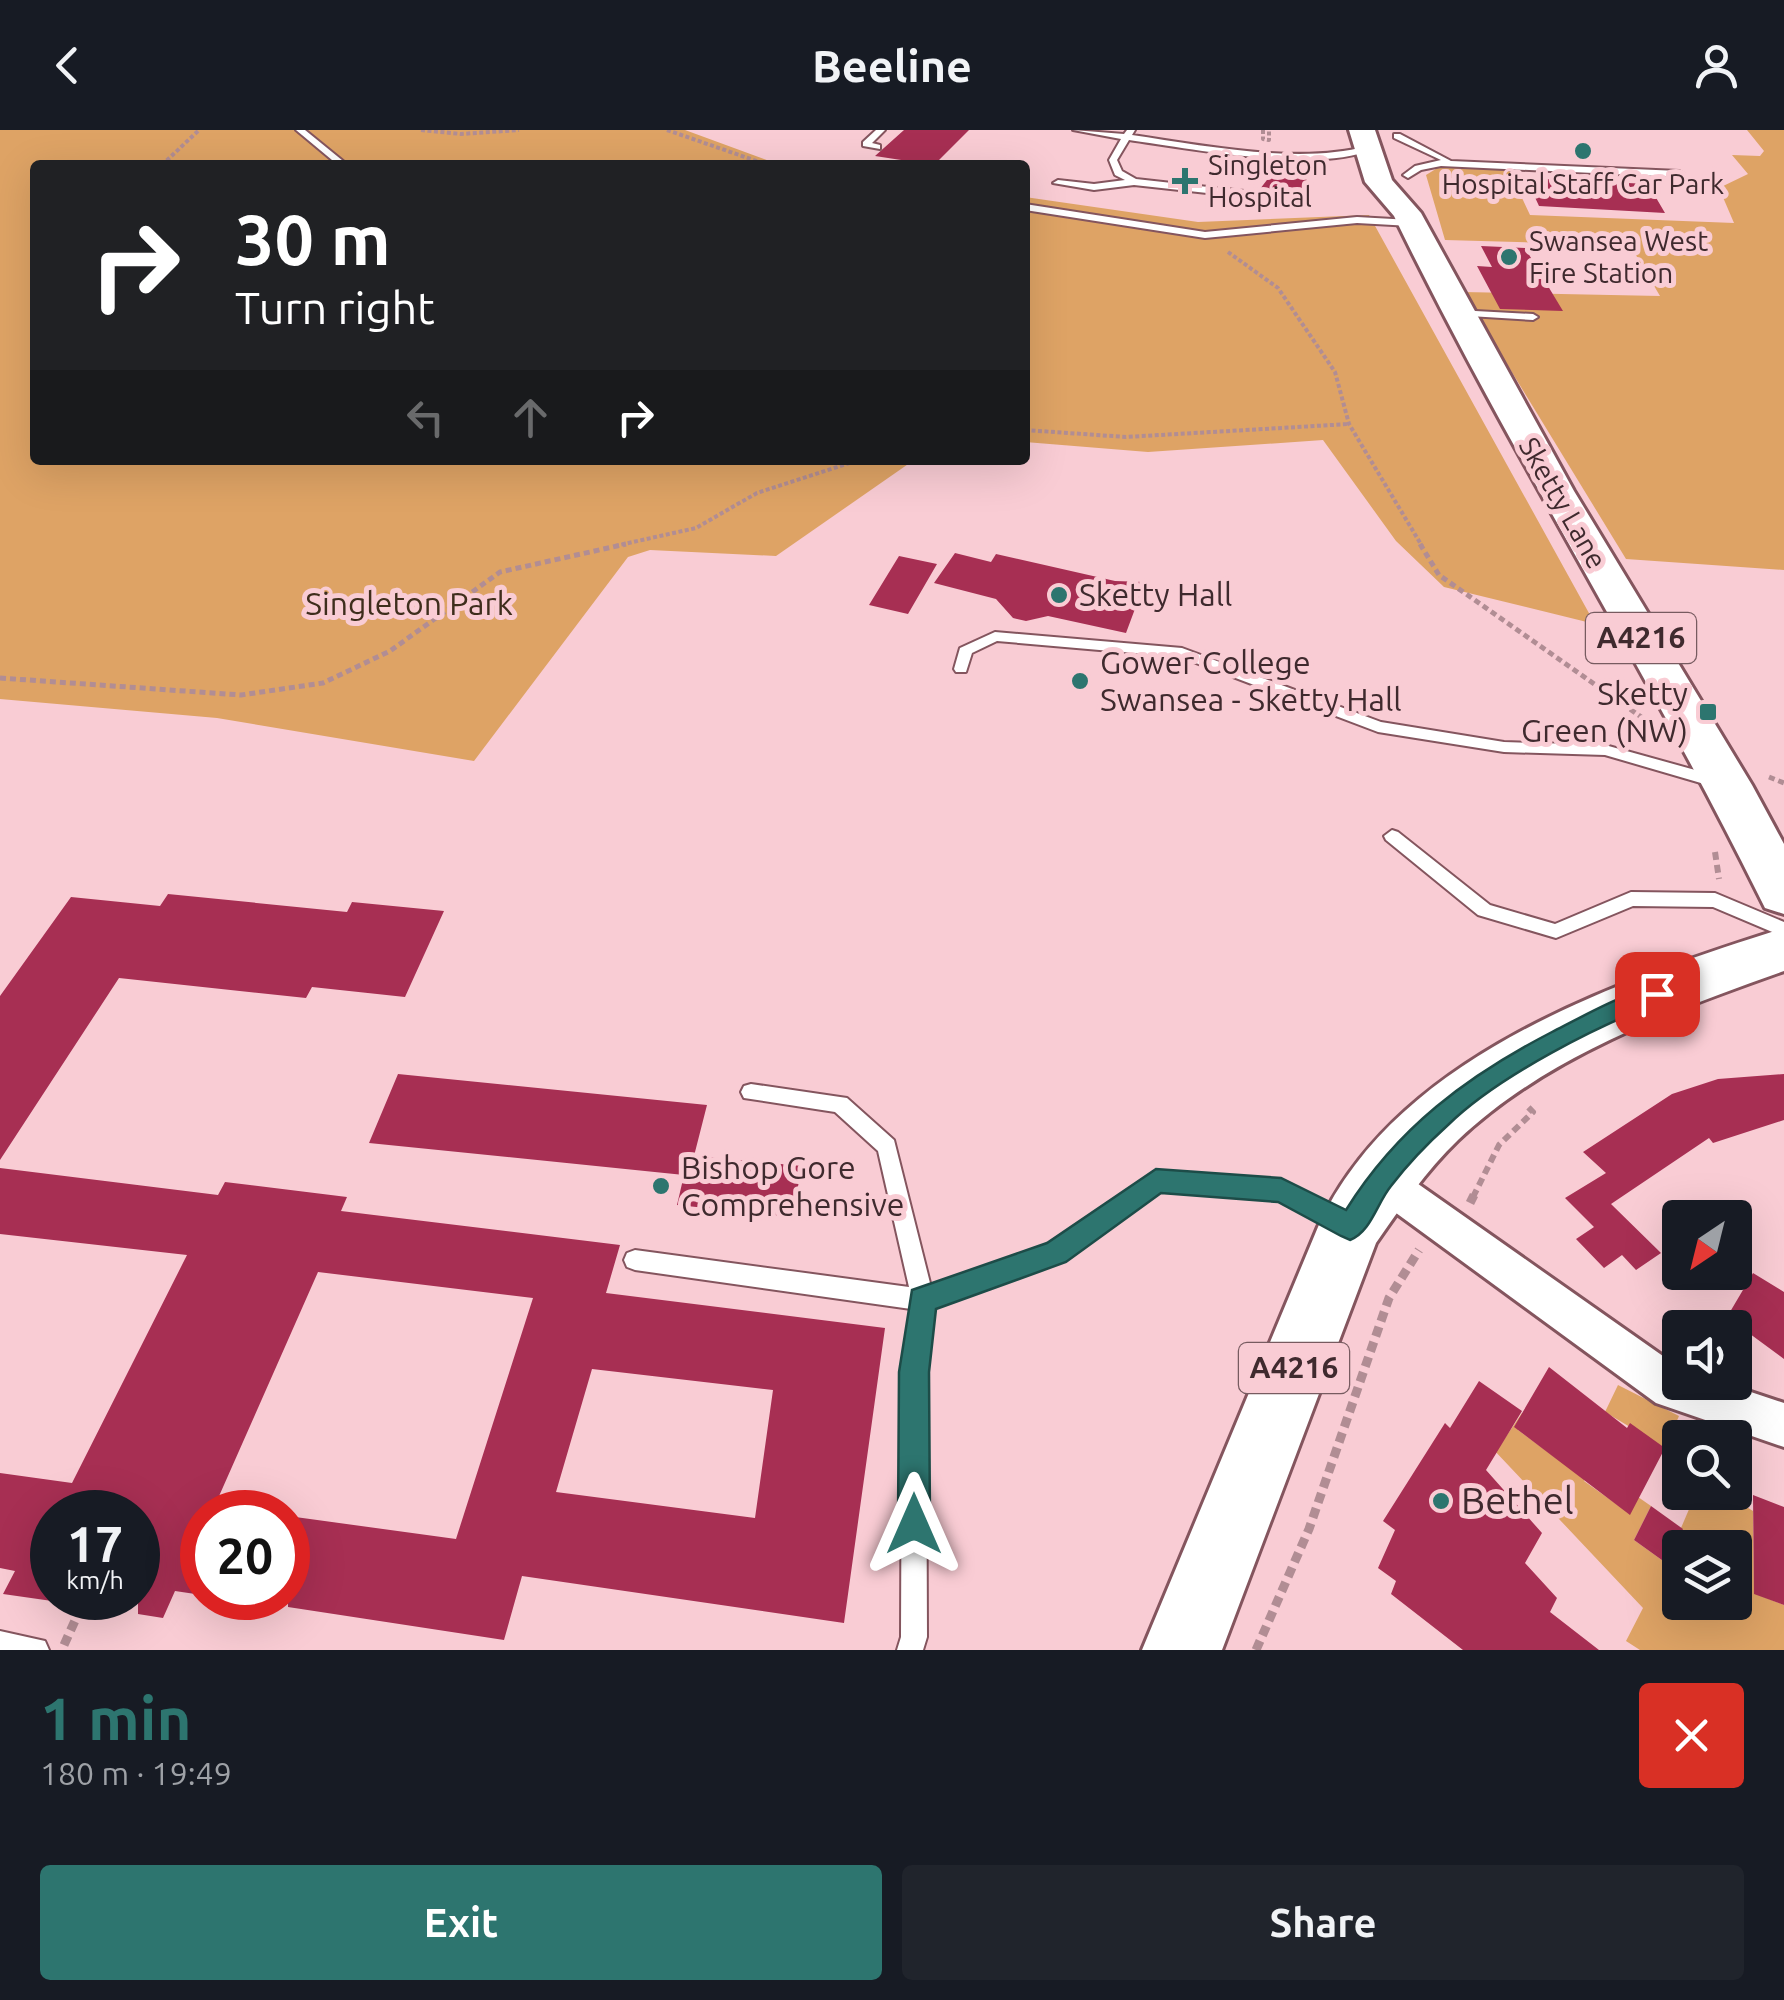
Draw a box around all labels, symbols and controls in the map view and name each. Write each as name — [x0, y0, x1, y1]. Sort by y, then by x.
icon: back — [40, 38, 95, 93]
icon: person — [1689, 38, 1744, 93]
text: Beeline — [812, 40, 972, 91]
marker: Hospital Staff Car Park — [1572, 140, 1594, 162]
place label: Singleton Hospital — [1208, 149, 1328, 212]
marker: Singleton Hospital — [1172, 168, 1198, 194]
place label: Hospital Staff Car Park — [1442, 168, 1724, 199]
icon: right — [70, 200, 200, 330]
text: 30 m — [235, 200, 391, 278]
place label: Swansea West Fire Station — [1529, 225, 1708, 288]
marker: Swansea West Fire Station — [1498, 246, 1520, 268]
text: Turn right — [235, 282, 435, 333]
icon: left — [398, 390, 453, 445]
icon: ahead — [503, 390, 558, 445]
icon: right — [608, 390, 663, 445]
street label: Sketty Lane — [1514, 432, 1613, 574]
place label: Sketty Hall — [1079, 576, 1233, 612]
marker: Sketty Hall — [1048, 584, 1070, 606]
park label: Singleton Park — [305, 585, 513, 621]
road number: A4216 — [1586, 613, 1696, 663]
place label: Gower College Swansea - Sketty Hall — [1100, 644, 1402, 717]
marker: Gower College Swansea - Sketty Hall — [1069, 670, 1091, 692]
place label: Sketty Green (NW) — [1521, 675, 1688, 748]
marker: Sketty Green (NW) — [1697, 701, 1719, 723]
pin — [1615, 952, 1700, 1037]
icon: arrive — [1630, 967, 1685, 1022]
place label: Bishop Gore Comprehensive — [681, 1149, 904, 1222]
marker: Bishop Gore Comprehensive — [650, 1175, 672, 1197]
north arrow — [1662, 1200, 1752, 1290]
map controls — [1662, 1200, 1752, 1620]
button: sound — [1662, 1310, 1752, 1400]
road number: A4216 — [1239, 1343, 1349, 1393]
button: search — [1662, 1420, 1752, 1510]
position arrow — [862, 1472, 966, 1576]
place label: Bethel — [1461, 1479, 1574, 1521]
speed limit sign: 20 — [180, 1490, 310, 1620]
marker: Bethel — [1430, 1490, 1452, 1512]
text: 17 — [67, 1515, 123, 1571]
button: layers — [1662, 1530, 1752, 1620]
text: km/h — [66, 1566, 124, 1594]
button: close — [1639, 1683, 1744, 1788]
text: 1 min — [40, 1684, 192, 1751]
text: 180 m · 19:49 — [40, 1755, 232, 1791]
button: Exit — [40, 1865, 882, 1980]
button: Share — [902, 1865, 1744, 1980]

